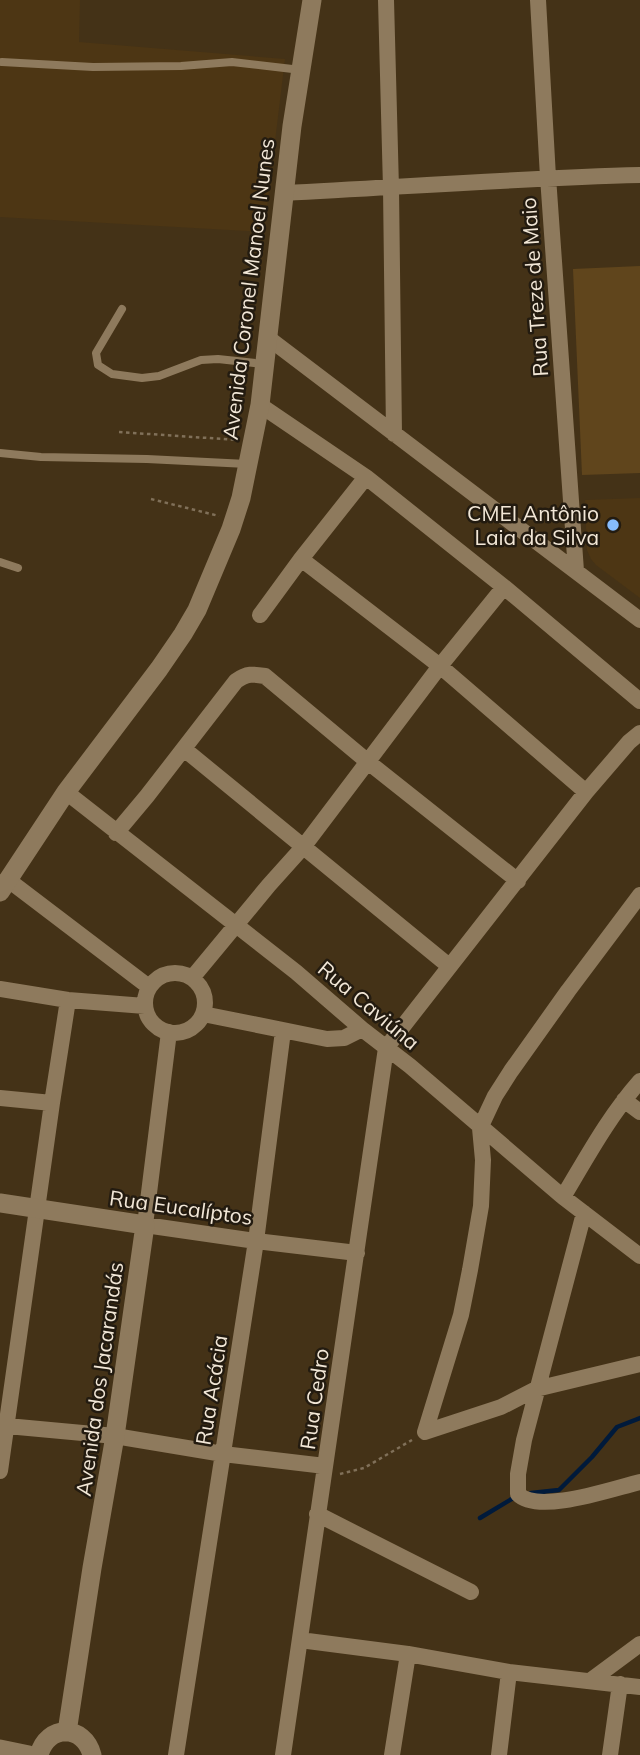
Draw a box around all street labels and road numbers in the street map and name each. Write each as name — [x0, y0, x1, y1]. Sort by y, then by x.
street label: Avenida Coronel Manoel Nunes — [217, 137, 279, 441]
street label: Rua Treze de Maio — [515, 197, 553, 377]
street label: Rua Caviúna — [313, 955, 425, 1055]
street label: Rua Eucalíptos — [108, 1184, 254, 1230]
street label: Avenida dos Jacarandás — [70, 1260, 128, 1498]
street label: Rua Acácia — [189, 1333, 233, 1447]
street label: Rua Cedro — [294, 1347, 334, 1451]

